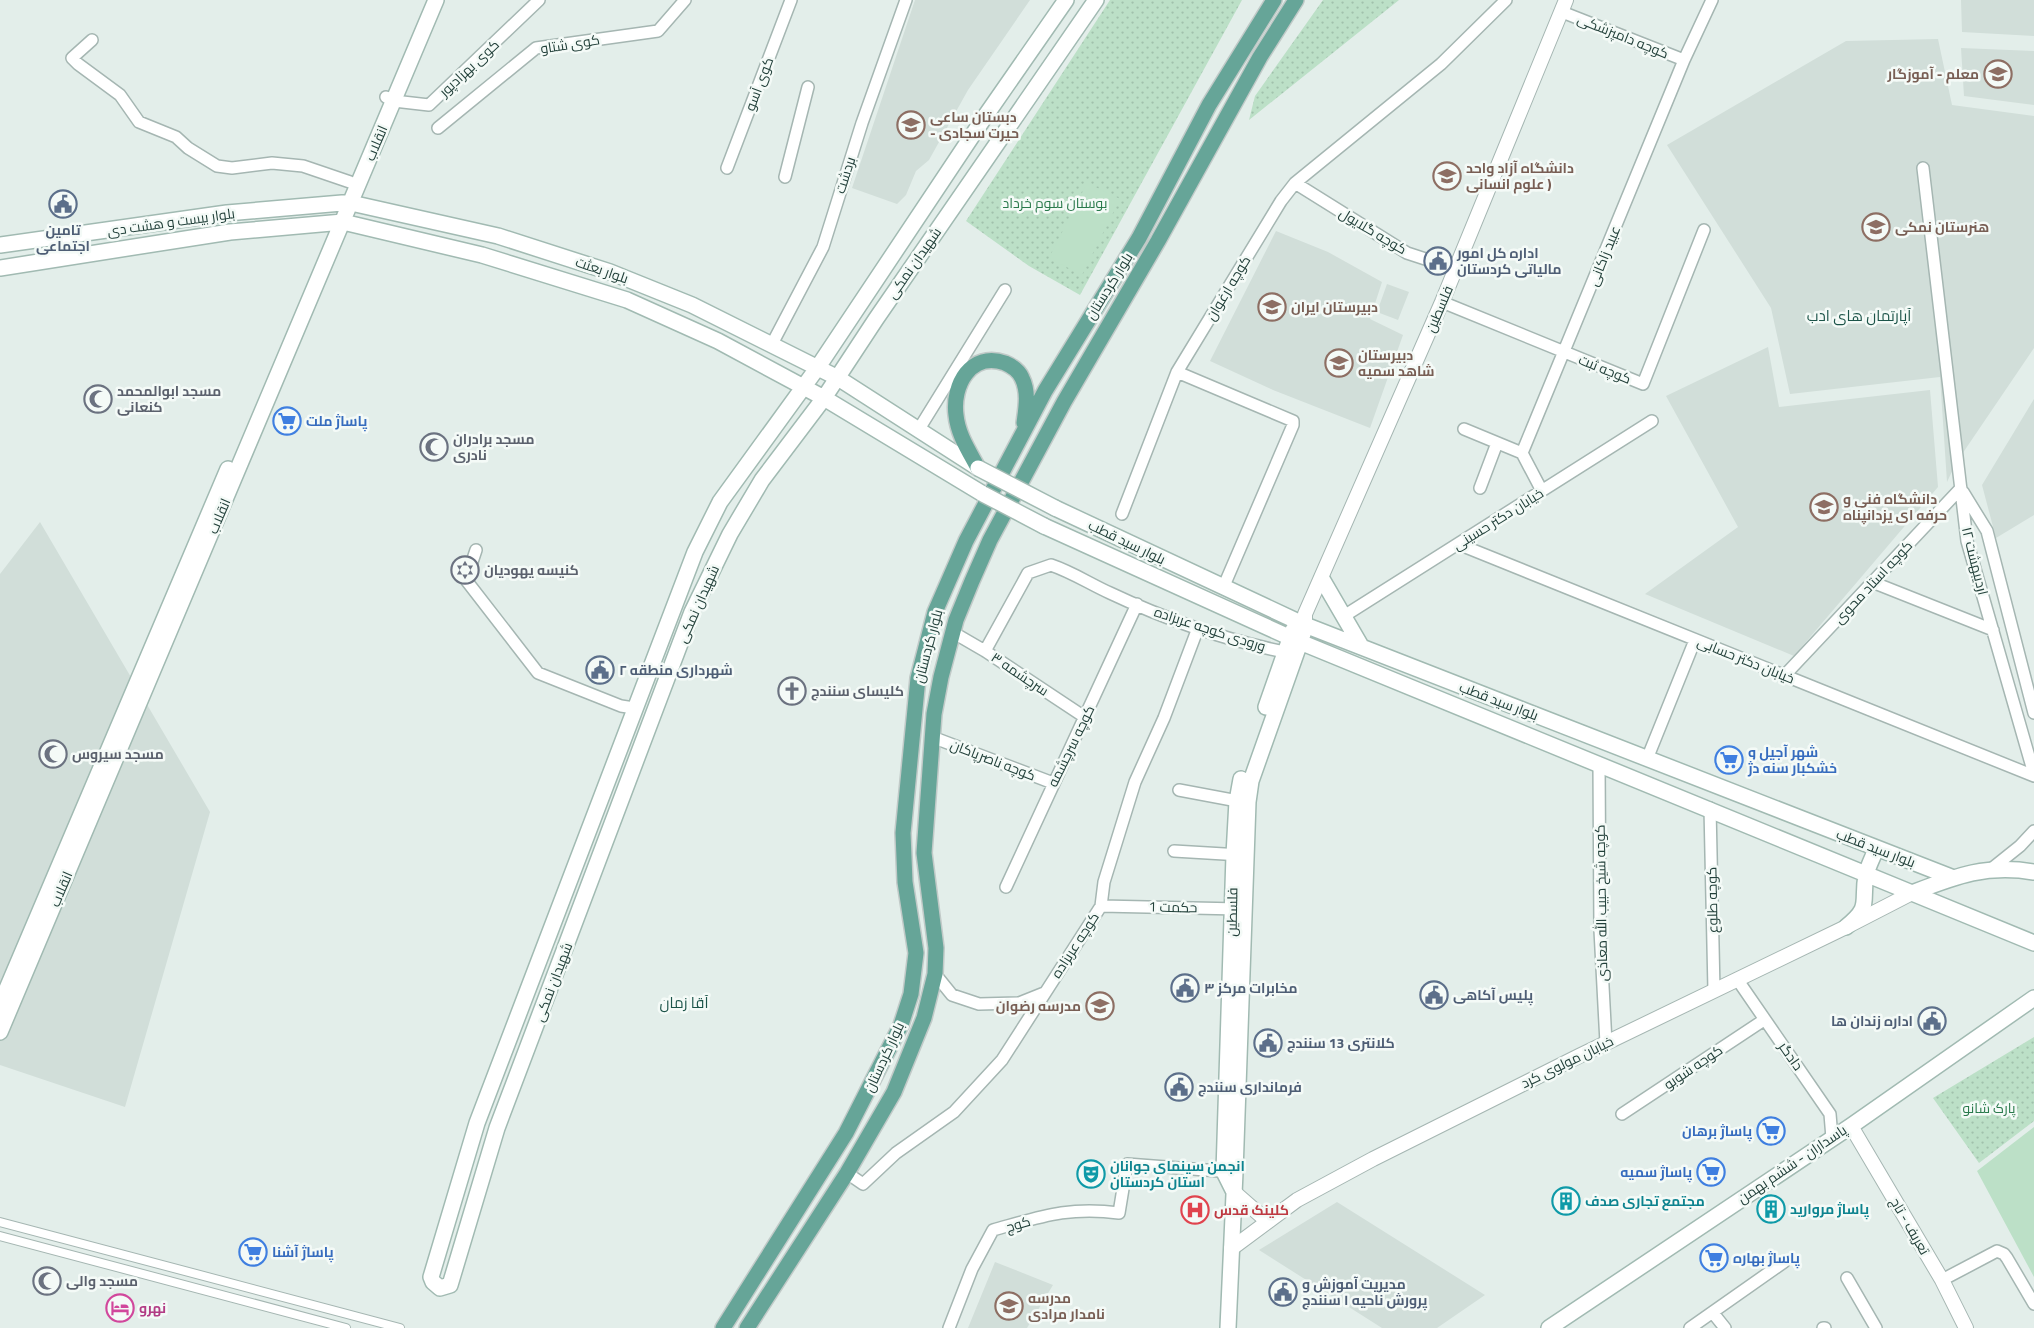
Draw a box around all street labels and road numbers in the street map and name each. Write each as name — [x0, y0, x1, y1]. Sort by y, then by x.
street label: کوچه دامپزشکی — [1574, 8, 1672, 63]
street label: کوی شتاو — [539, 28, 601, 59]
street label: کوی بهزادپور — [433, 34, 503, 102]
street label: کوی آسو — [739, 54, 778, 114]
street label: انقلاب — [359, 122, 392, 164]
street label: بردشت — [829, 154, 860, 196]
street label: بلوار بیست و هشت دی — [106, 202, 236, 241]
street label: کوچه گلایول — [1335, 202, 1411, 259]
street label: عبید زاکانی — [1582, 222, 1625, 289]
street label: شهیدان نمکی — [881, 223, 946, 303]
street label: بلوار کردستان — [1080, 248, 1137, 323]
street label: بلوار بعثت — [573, 251, 632, 288]
street label: کوچه ارغوان — [1200, 251, 1255, 324]
street label: فلسطین — [1419, 282, 1458, 336]
street label: کوچه ثبت — [1576, 348, 1635, 389]
street label: خیابان دکتر حسینی — [1448, 482, 1547, 555]
street label: انقلاب — [202, 495, 235, 537]
street label: بلوار سید قطب — [1085, 514, 1169, 569]
street label: ۱۲ اردیبهشت — [1957, 525, 1994, 597]
street label: کوچه استاد محوی — [1828, 535, 1917, 628]
street label: شهیدان نمکی — [671, 561, 724, 646]
street label: ورودی کوچه عربزاده — [1152, 601, 1269, 656]
street label: بلوار کردستان — [908, 607, 947, 685]
street label: خیابان دکتر حسابی — [1694, 630, 1798, 689]
street label: سرچشمه ۳ — [987, 647, 1053, 701]
street label: بلوار سید قطب — [1457, 676, 1542, 725]
street label: کوچه سرچشمه — [1042, 701, 1099, 790]
street label: کوچه ناصرپاکان — [947, 734, 1039, 785]
street label: بلوار سید قطب — [1834, 823, 1919, 872]
street label: کوچه شیخ حبیب الله معاذی — [1589, 824, 1612, 982]
street label: کوچه طلوع — [1700, 867, 1723, 933]
street label: انقلاب — [44, 868, 77, 910]
street label: فلسطین — [1221, 887, 1242, 937]
street label: حکمت 1 — [1148, 896, 1198, 917]
street label: کوچه عربزاده — [1045, 908, 1104, 982]
street label: شهیدان نمکی — [528, 939, 577, 1025]
street label: بلوار کردستان — [858, 1018, 909, 1095]
street label: خیابان مولوی کرد — [1517, 1030, 1617, 1093]
street label: دادگر — [1773, 1036, 1809, 1074]
street label: کوچه شوبو — [1659, 1039, 1726, 1094]
street label: پاسداران - ششم بهمن — [1733, 1119, 1851, 1208]
street label: تعریف - تاج — [1885, 1193, 1936, 1259]
street label: کوچ — [1003, 1210, 1033, 1237]

